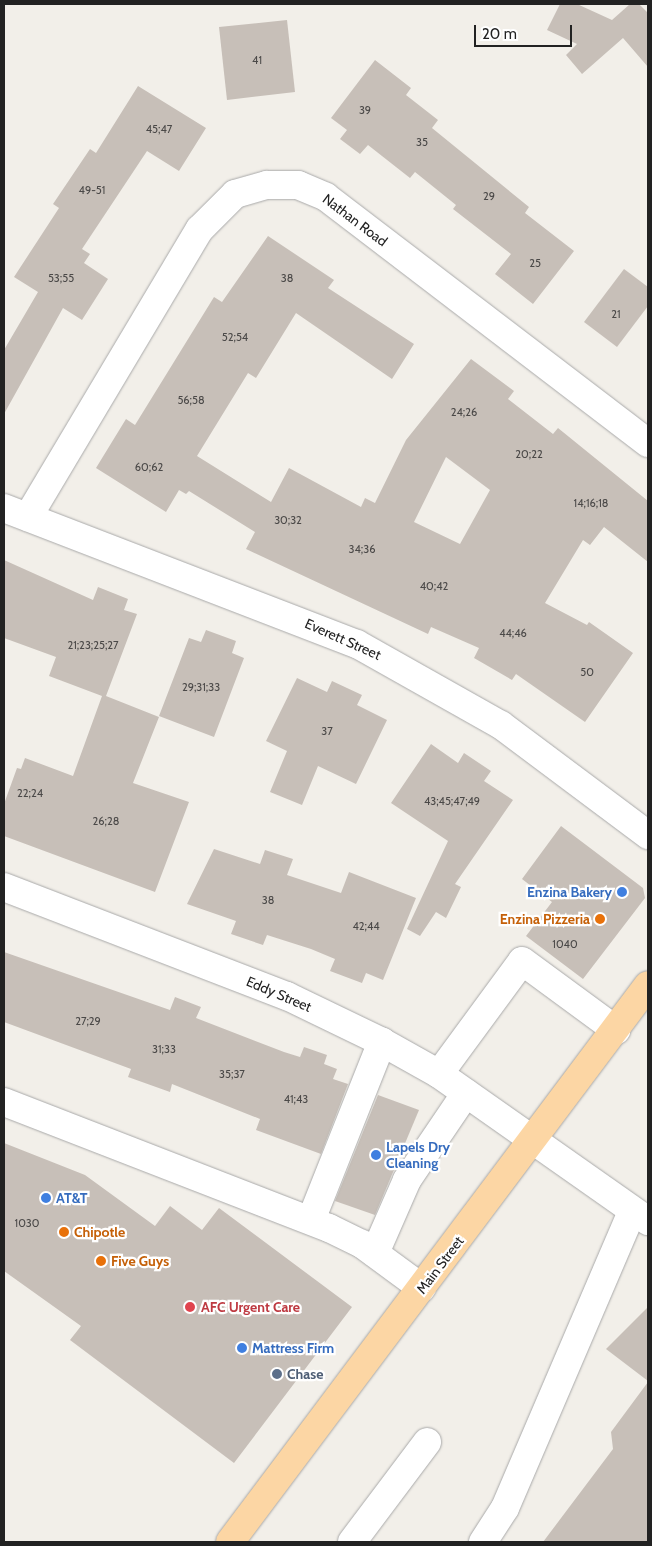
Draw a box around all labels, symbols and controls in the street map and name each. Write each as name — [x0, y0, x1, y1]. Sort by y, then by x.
scale bar — [477, 15, 574, 47]
text: 20 m — [482, 25, 517, 43]
house number: 41 — [252, 53, 262, 67]
house number: 39 — [359, 103, 371, 117]
house number: 45;47 — [146, 122, 172, 136]
house number: 35 — [416, 135, 428, 149]
house number: 49-51 — [79, 183, 105, 197]
house number: 29 — [483, 189, 495, 203]
street label: Nathan Road — [319, 190, 391, 250]
house number: 25 — [529, 256, 541, 270]
house number: 53;55 — [48, 271, 74, 285]
house number: 38 — [281, 271, 293, 285]
house number: 21 — [611, 307, 621, 321]
house number: 52;54 — [222, 330, 248, 344]
house number: 56;58 — [177, 393, 205, 407]
house number: 24;26 — [451, 405, 477, 419]
house number: 20;22 — [515, 447, 543, 461]
house number: 60;62 — [135, 460, 163, 474]
house number: 14;16;18 — [574, 496, 608, 510]
house number: 30;32 — [274, 513, 302, 527]
house number: 34;36 — [349, 542, 375, 556]
house number: 40;42 — [420, 579, 448, 593]
street label: Everett Street — [302, 615, 384, 663]
house number: 44;46 — [499, 626, 527, 640]
house number: 21;23;25;27 — [67, 638, 119, 652]
house number: 50 — [580, 665, 594, 679]
house number: 29;31;33 — [182, 680, 220, 694]
house number: 37 — [321, 724, 333, 738]
house number: 22;24 — [17, 786, 43, 800]
house number: 43;45;47;49 — [424, 794, 480, 808]
house number: 26;28 — [93, 814, 119, 828]
place label: Enzina Bakery — [527, 884, 612, 900]
marker: Enzina Bakery — [616, 886, 628, 898]
house number: 38 — [262, 893, 274, 907]
place label: Enzina Pizzeria — [500, 911, 590, 927]
marker: Enzina Pizzeria — [594, 913, 606, 925]
house number: 42;44 — [352, 919, 380, 933]
house number: 1040 — [552, 937, 578, 951]
street label: Eddy Street — [244, 973, 314, 1015]
house number: 27;29 — [75, 1014, 101, 1028]
house number: 31;33 — [152, 1042, 176, 1056]
house number: 35;37 — [219, 1067, 245, 1081]
house number: 41;43 — [284, 1092, 308, 1106]
place label: Lapels Dry Cleaning — [386, 1139, 450, 1172]
marker: Lapels Dry Cleaning — [370, 1149, 382, 1161]
place label: AT&T — [56, 1190, 87, 1206]
marker: AT&T — [40, 1192, 52, 1204]
house number: 1030 — [15, 1216, 39, 1230]
place label: Chipotle — [74, 1224, 125, 1240]
marker: Chipotle — [58, 1226, 70, 1238]
street label: Main Street — [413, 1233, 467, 1297]
place label: Five Guys — [111, 1253, 169, 1269]
marker: Five Guys — [95, 1255, 107, 1267]
place label: AFC Urgent Care — [201, 1299, 300, 1315]
marker: AFC Urgent Care — [183, 1300, 197, 1314]
place label: Mattress Firm — [252, 1340, 334, 1356]
marker: Mattress Firm — [236, 1342, 248, 1354]
place label: Chase — [287, 1366, 323, 1382]
marker: Chase — [271, 1368, 283, 1380]

